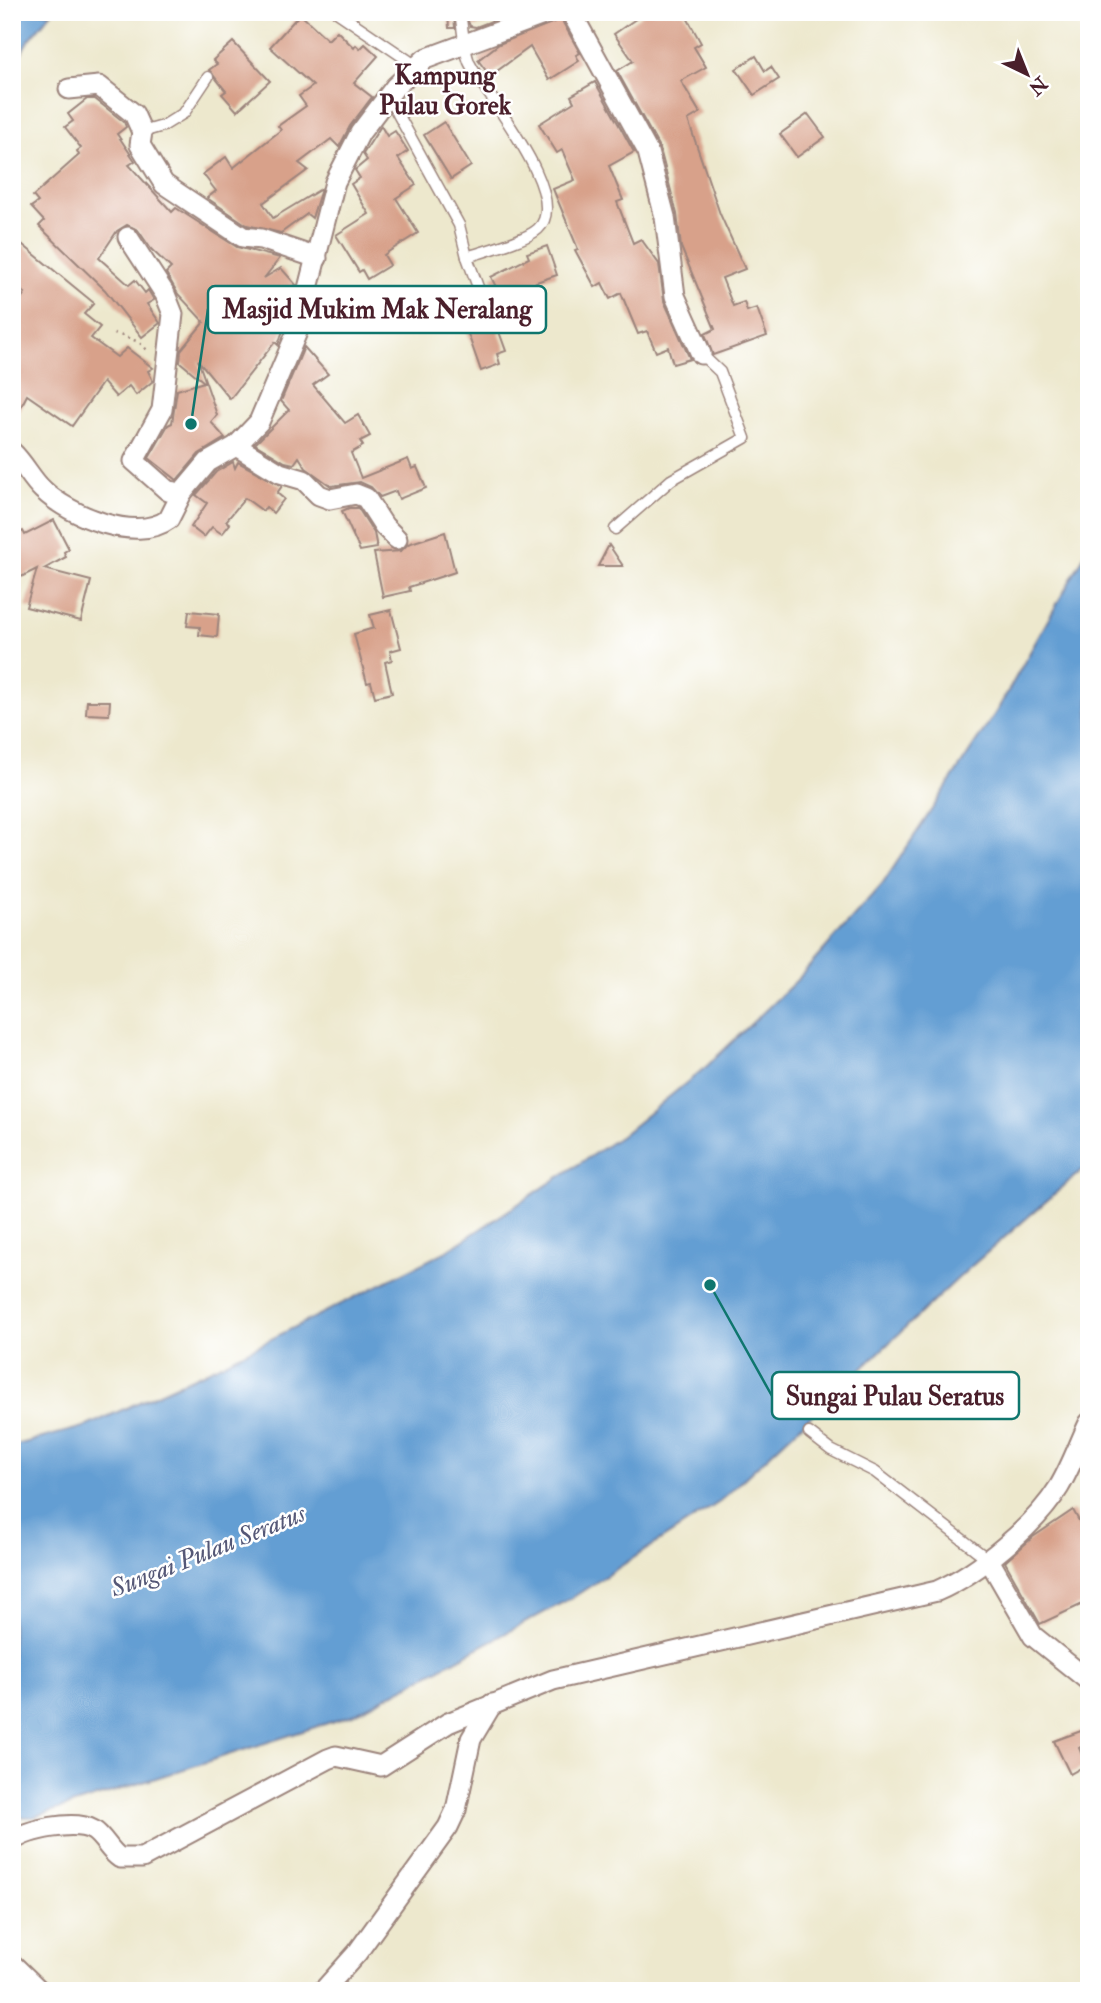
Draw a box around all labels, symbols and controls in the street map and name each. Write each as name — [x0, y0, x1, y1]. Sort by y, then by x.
north arrow — [992, 38, 1062, 108]
district label: Kampung Pulau Gorek — [379, 60, 512, 122]
text: N — [1023, 70, 1053, 101]
callout: Masjid Mukim Mak Neralang — [208, 286, 546, 333]
text: Masjid Mukim Mak Neralang — [221, 294, 533, 327]
callout: Sungai Pulau Seratus — [772, 1372, 1019, 1419]
text: Sungai Pulau Seratus — [786, 1381, 1004, 1414]
water label: Sungai Pulau Seratus — [105, 1497, 311, 1605]

